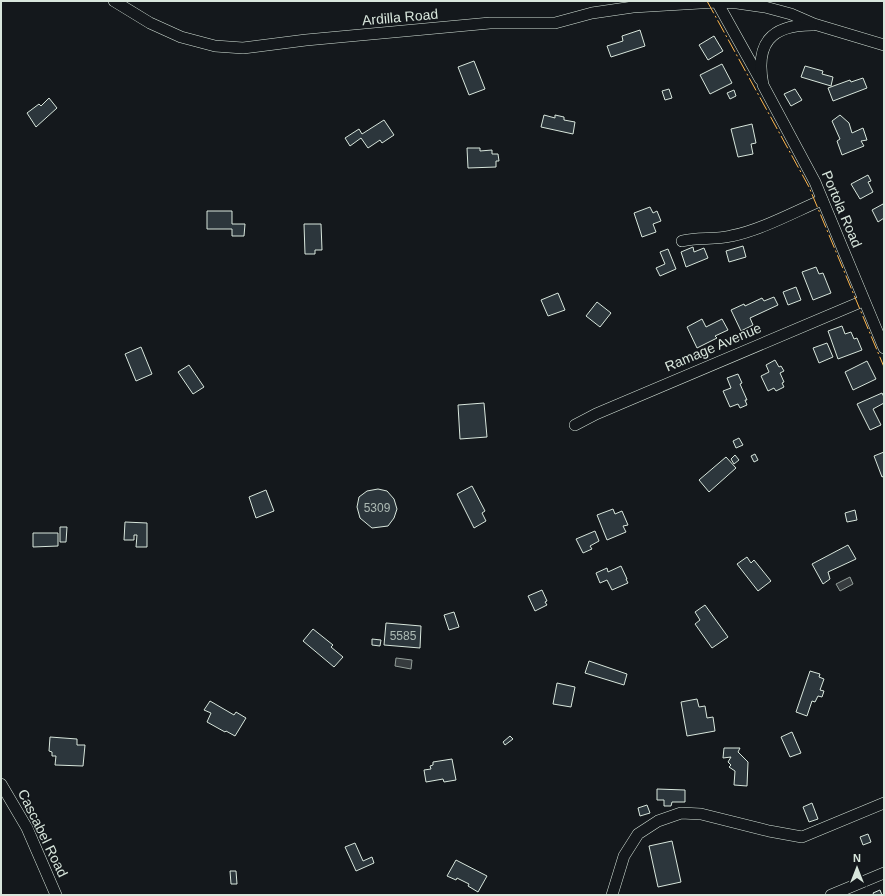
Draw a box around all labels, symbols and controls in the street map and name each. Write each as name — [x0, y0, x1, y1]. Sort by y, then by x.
street label: Ardilla Road — [361, 6, 439, 28]
street label: Portola Road — [819, 168, 865, 250]
street label: Ramage Avenue — [662, 319, 764, 375]
house number: 5309 — [364, 501, 391, 515]
house number: 5585 — [390, 629, 417, 643]
street label: Cascabel Road — [15, 786, 71, 880]
north arrow — [837, 848, 877, 888]
text: N — [853, 852, 861, 864]

